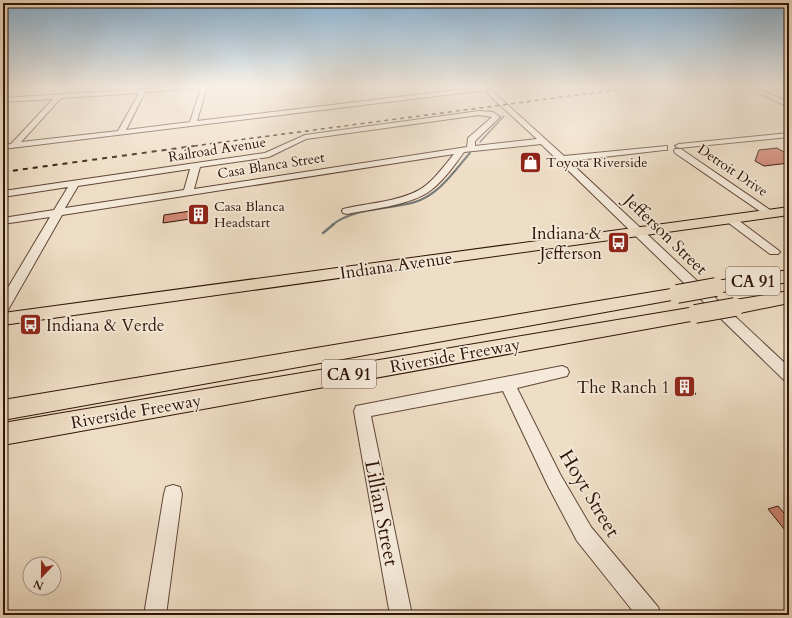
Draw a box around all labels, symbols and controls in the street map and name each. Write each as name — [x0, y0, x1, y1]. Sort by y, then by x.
street label: Railroad Avenue — [167, 132, 267, 167]
street label: Detroit Drive — [694, 140, 772, 201]
street label: Casa Blanca Street — [216, 148, 327, 183]
shop icon: Toyota Riverside — [518, 149, 544, 175]
place label: Toyota Riverside — [546, 153, 648, 172]
street label: Jefferson Street — [617, 187, 713, 280]
place label: Casa Blanca Headstart — [214, 197, 285, 232]
building icon: Casa Blanca Headstart — [185, 201, 211, 227]
place label: Indiana & Jefferson — [531, 222, 602, 265]
bus stop icon: Indiana & Jefferson — [605, 230, 631, 256]
street label: Indiana Avenue — [338, 246, 454, 285]
road number: CA 91 — [726, 267, 780, 295]
bus stop icon: Indiana & Verde — [18, 312, 44, 338]
place label: Indiana & Verde — [46, 314, 165, 337]
street label: Riverside Freeway — [388, 333, 522, 378]
road number: CA 91 — [322, 360, 376, 388]
building icon: The Ranch 1 — [672, 374, 698, 400]
place label: The Ranch 1 — [577, 376, 670, 399]
street label: Riverside Freeway — [69, 389, 203, 434]
street label: Hoyt Street — [553, 444, 627, 543]
street label: Lillian Street — [358, 458, 405, 569]
north arrow — [22, 556, 62, 596]
text: N — [31, 576, 46, 594]

